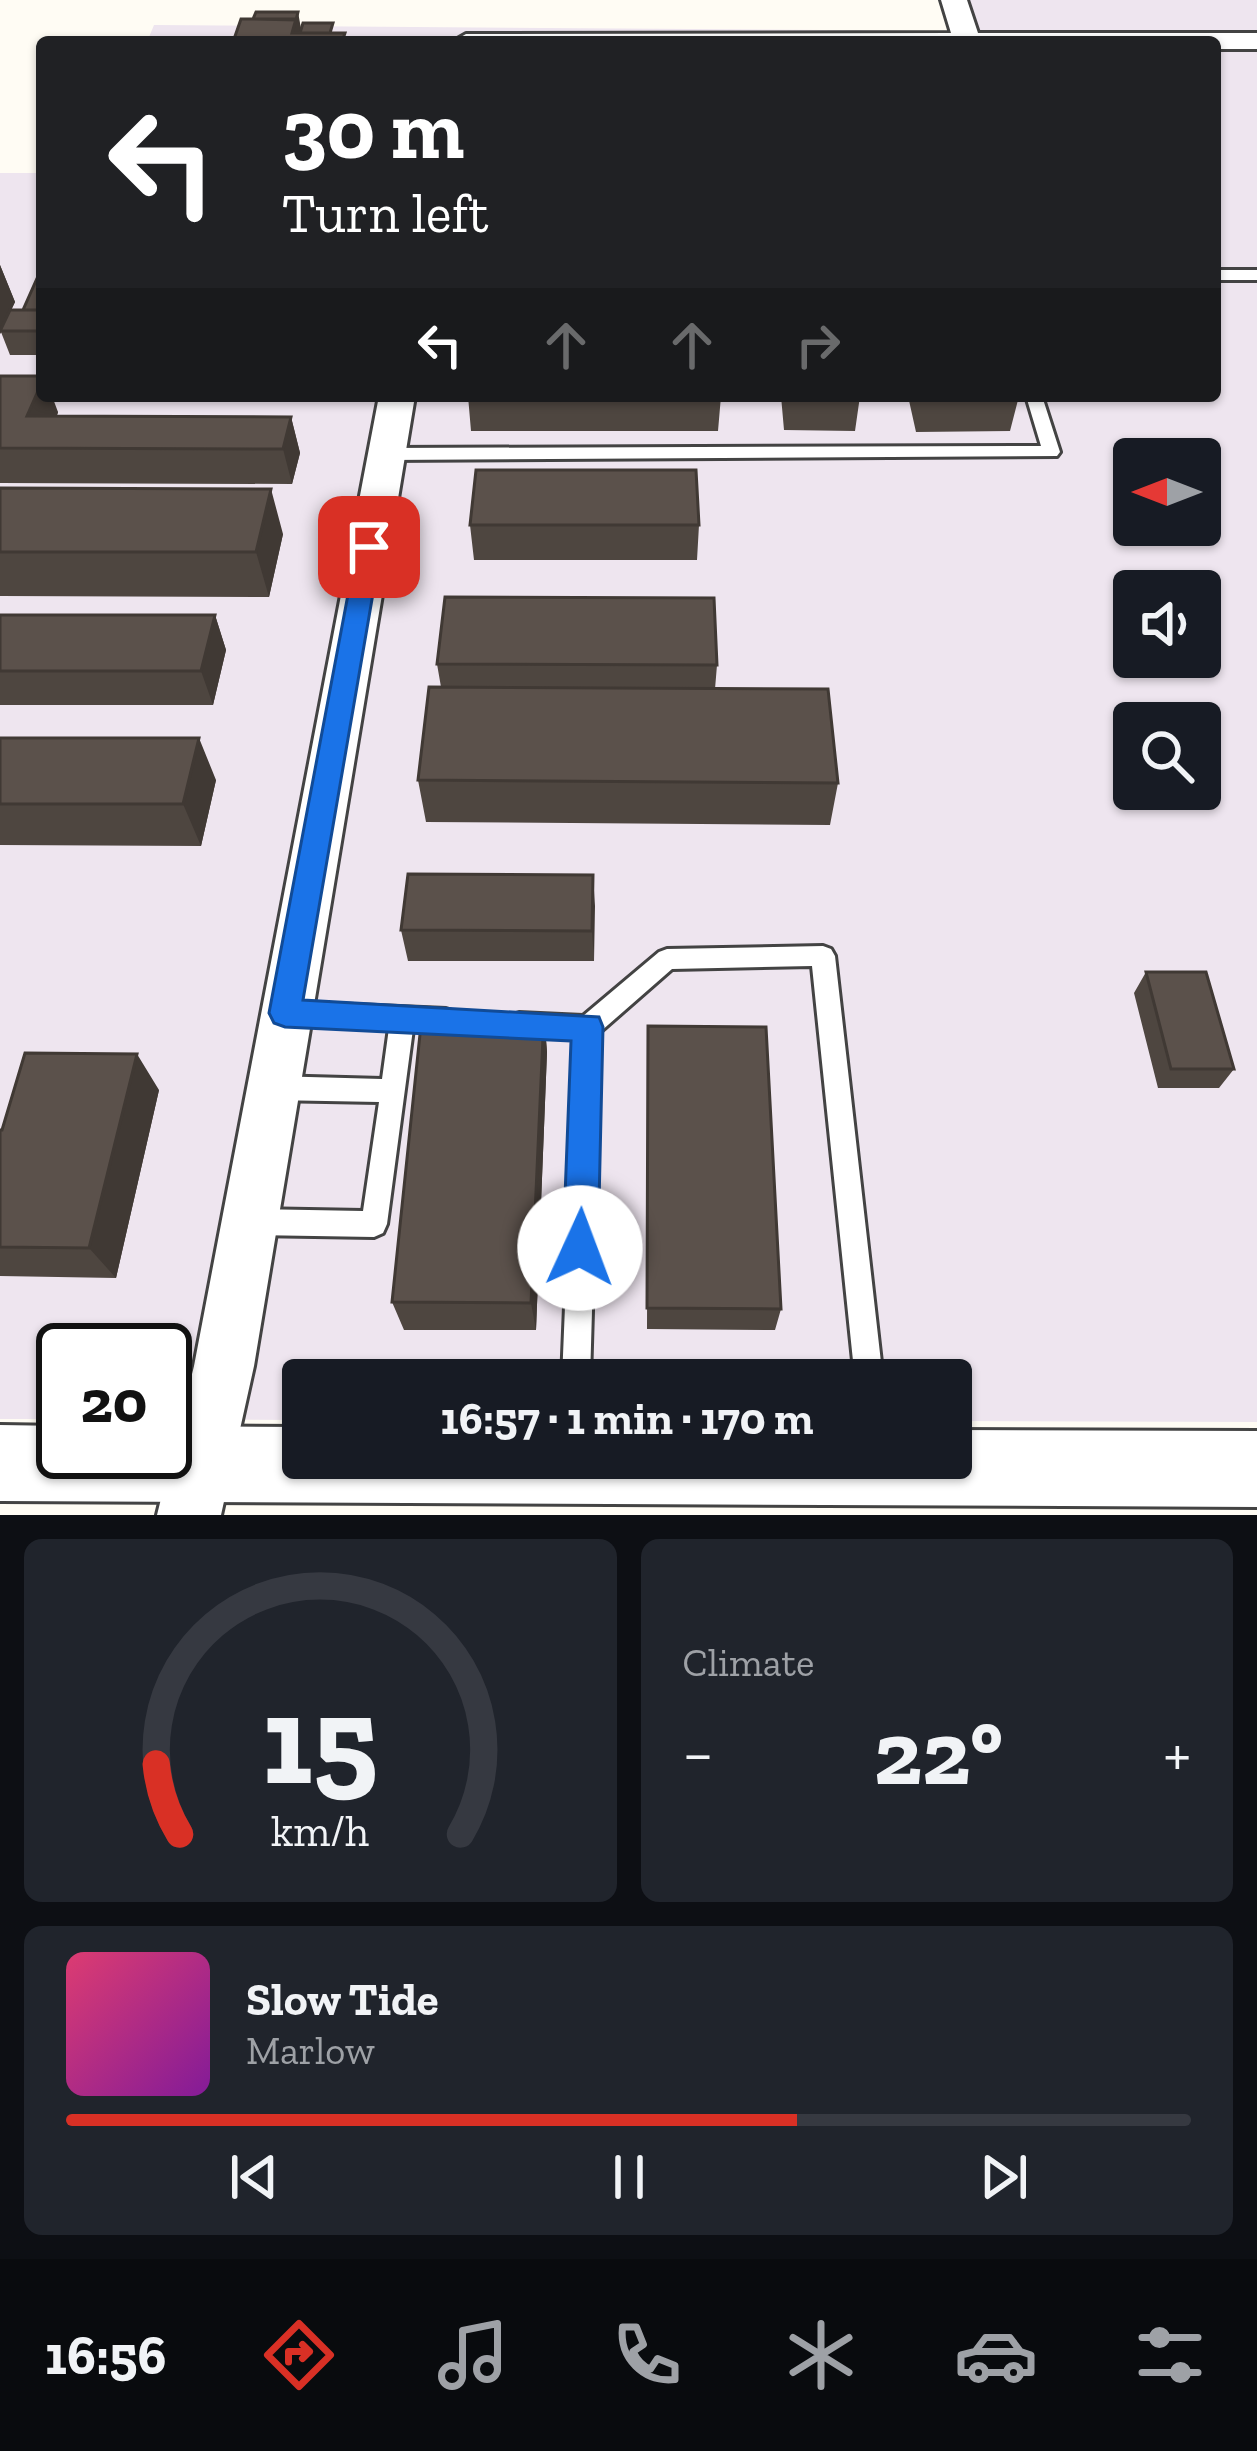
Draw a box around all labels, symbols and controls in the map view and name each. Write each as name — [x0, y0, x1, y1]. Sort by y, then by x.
text: 30 m — [282, 79, 464, 180]
icon: left — [84, 84, 240, 240]
text: Turn left — [282, 181, 489, 246]
icon: left — [407, 312, 473, 378]
icon: ahead — [533, 312, 599, 378]
icon: ahead — [659, 312, 725, 378]
icon: right — [785, 312, 851, 378]
north arrow — [1113, 438, 1221, 546]
map controls — [1113, 438, 1221, 810]
pin — [318, 496, 420, 598]
icon: arrive — [336, 514, 402, 580]
button: sound — [1113, 570, 1221, 678]
button: search — [1113, 702, 1221, 810]
position arrow — [517, 1185, 643, 1311]
speed limit sign: 20 — [36, 1323, 192, 1479]
text: 16:57 · 1 min · 170 m — [440, 1392, 814, 1446]
text: Climate — [683, 1639, 814, 1686]
text: 15 — [262, 1665, 378, 1815]
text: 22° — [874, 1699, 1003, 1807]
text: − — [683, 1714, 713, 1793]
text: + — [1163, 1714, 1191, 1793]
text: km/h — [271, 1805, 369, 1856]
text: Slow Tide — [246, 1973, 439, 2027]
text: Marlow — [246, 2027, 375, 2074]
icon: previous — [221, 2144, 287, 2210]
icon: pause — [596, 2144, 662, 2210]
icon: next — [971, 2144, 1037, 2210]
icon: directions — [257, 2313, 341, 2397]
icon: music — [431, 2313, 515, 2397]
icon: phone — [605, 2313, 689, 2397]
icon: climate — [779, 2313, 863, 2397]
icon: car — [954, 2313, 1038, 2397]
icon: filters — [1128, 2313, 1212, 2397]
text: 16:56 — [45, 2323, 166, 2388]

